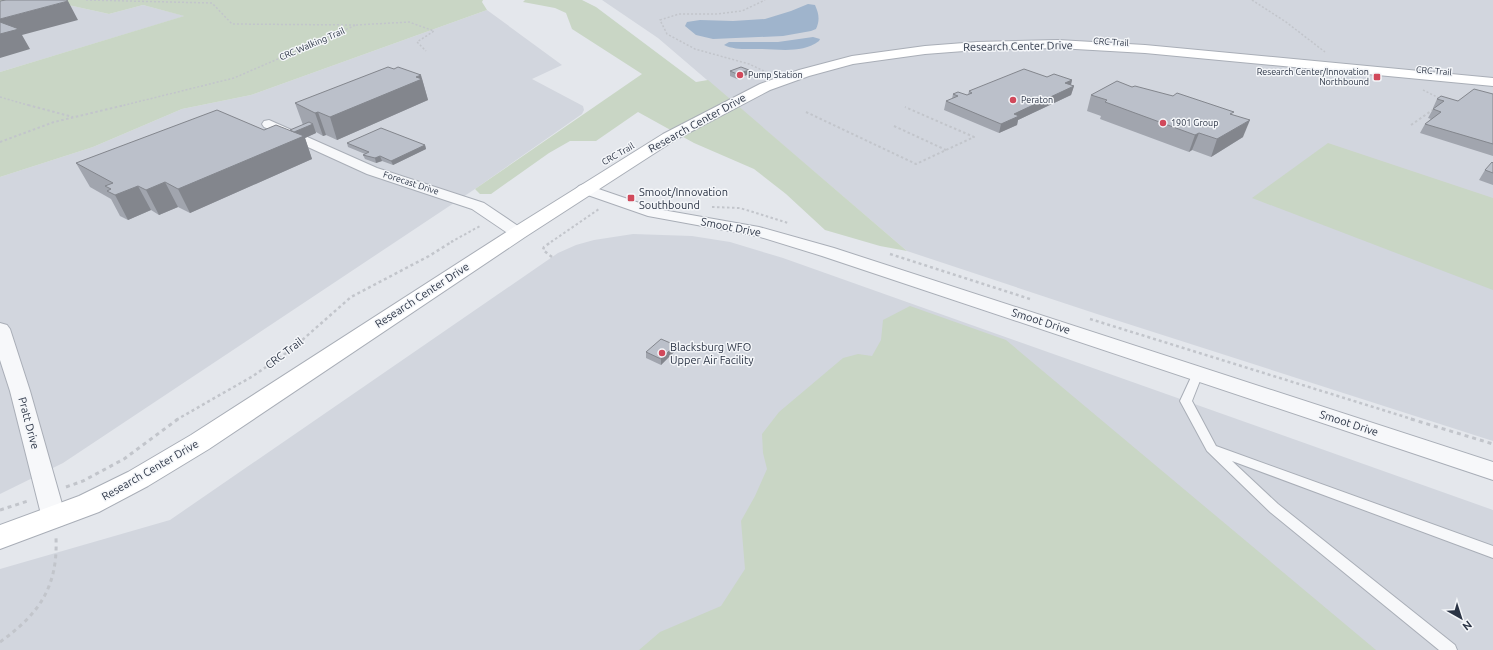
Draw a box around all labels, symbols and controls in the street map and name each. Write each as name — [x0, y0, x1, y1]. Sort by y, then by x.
street label: CRC Walking Trail — [278, 25, 347, 62]
street label: CRC Trail — [1093, 36, 1130, 48]
street label: Research Center Drive — [963, 39, 1073, 53]
street label: CRC Trail — [1416, 64, 1453, 78]
place label: Research Center/Innovation Northbound — [1257, 67, 1369, 87]
marker: Pump Station — [735, 70, 745, 80]
place label: Pump Station — [748, 70, 803, 80]
marker: Research Center/Innovation Northbound — [1372, 72, 1382, 82]
street label: Research Center Drive — [646, 91, 748, 155]
marker: Peraton — [1008, 95, 1018, 105]
place label: Peraton — [1021, 95, 1053, 105]
marker: 1901 Group — [1158, 118, 1168, 128]
place label: 1901 Group — [1171, 118, 1218, 128]
street label: CRC Trail — [600, 140, 637, 167]
street label: Forecast Drive — [382, 169, 440, 197]
place label: Smoot/Innovation Southbound — [639, 186, 728, 211]
marker: Smoot/Innovation Southbound — [626, 193, 636, 203]
street label: Smoot Drive — [700, 215, 762, 239]
street label: Research Center Drive — [373, 260, 471, 330]
street label: Smoot Drive — [1010, 306, 1072, 336]
street label: CRC Trail — [263, 335, 305, 371]
place label: Blacksburg WFO Upper Air Facility — [670, 341, 754, 366]
marker: Blacksburg WFO Upper Air Facility — [657, 348, 667, 358]
street label: Pratt Drive — [16, 396, 42, 450]
street label: Smoot Drive — [1318, 408, 1380, 438]
street label: Research Center Drive — [100, 437, 200, 503]
north arrow — [1441, 598, 1481, 638]
text: N — [1460, 619, 1474, 633]

